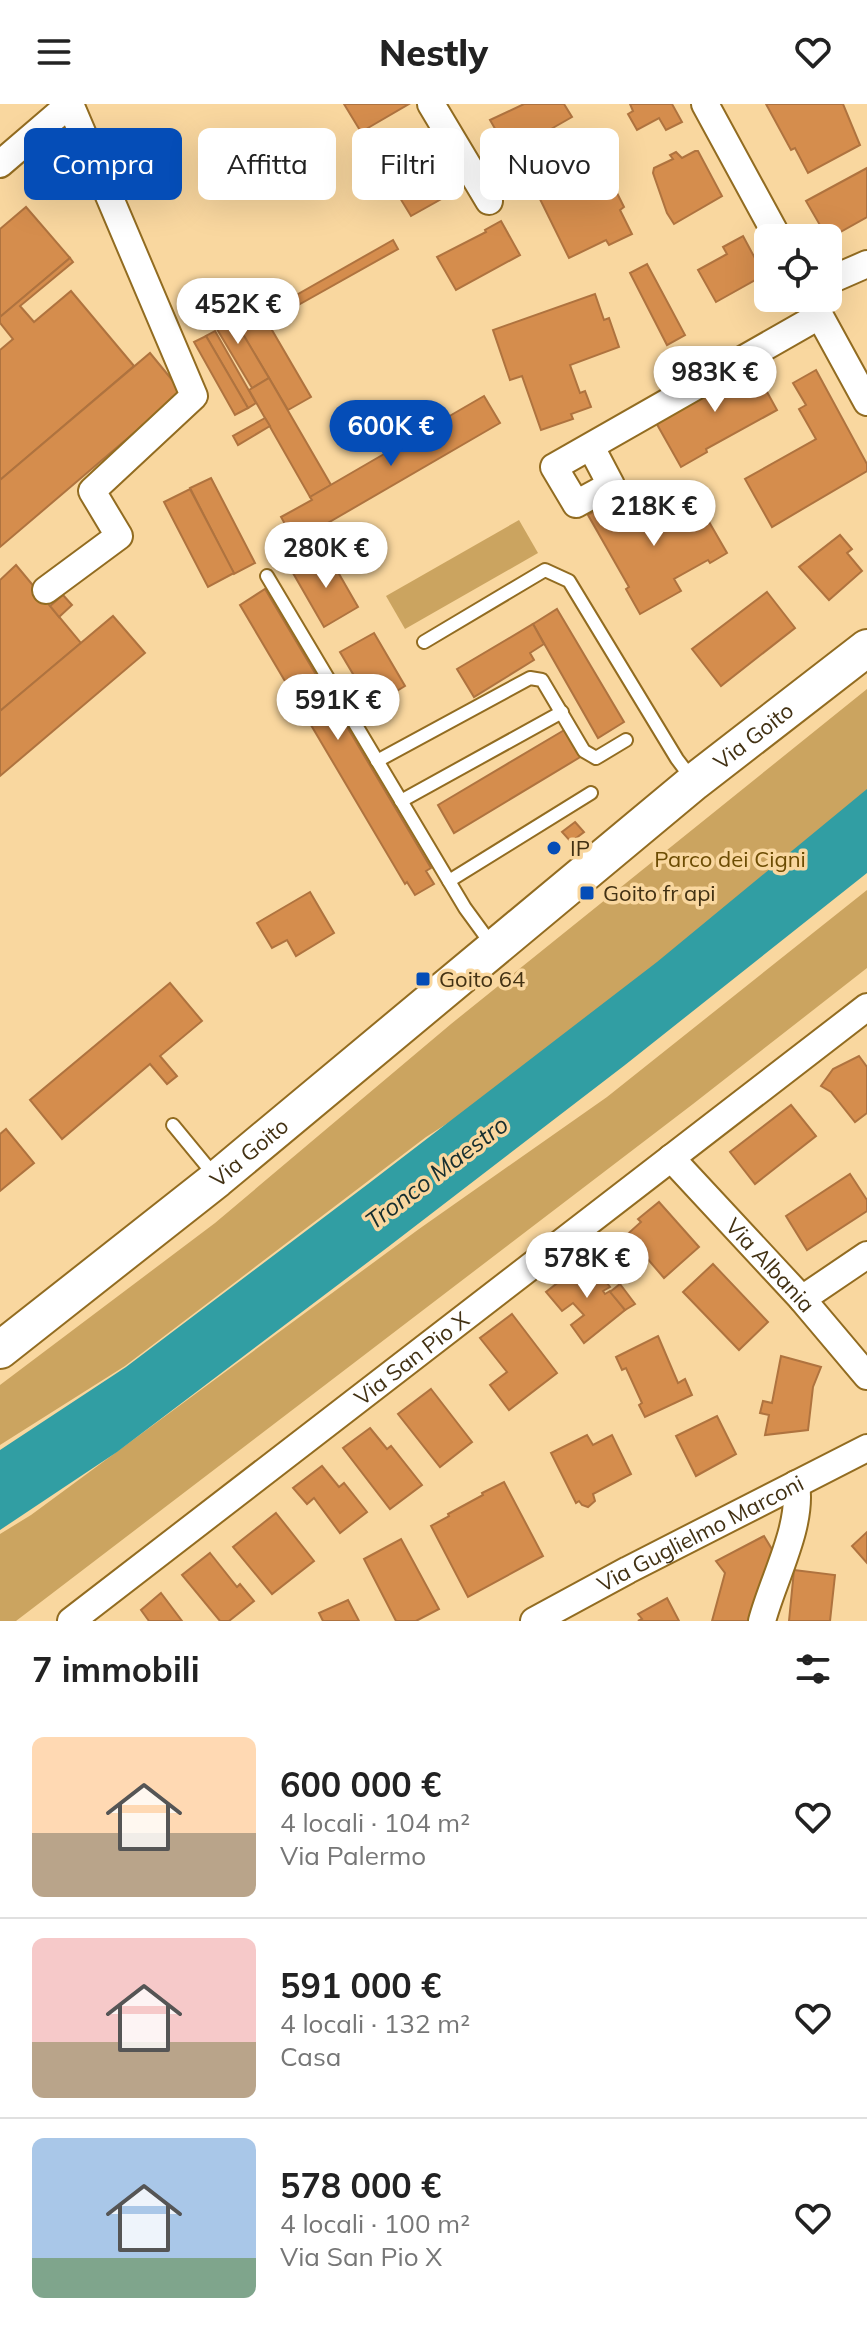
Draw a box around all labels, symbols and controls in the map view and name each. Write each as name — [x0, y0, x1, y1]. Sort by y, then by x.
icon: menu — [32, 30, 76, 74]
text: Nestly — [379, 30, 488, 75]
icon: heart — [791, 30, 835, 74]
chip: Compra — [24, 128, 182, 200]
chip: Affitta — [198, 128, 336, 200]
chip: Filtri — [352, 128, 464, 200]
chip: Nuovo — [480, 128, 619, 200]
map controls — [754, 224, 842, 312]
button: locate — [754, 224, 842, 312]
pin: 452K € — [173, 278, 303, 346]
text: 452K € — [195, 287, 281, 320]
pin: 983K € — [650, 346, 780, 414]
text: 983K € — [672, 355, 758, 388]
pin: 600K € — [326, 400, 456, 468]
text: 600K € — [348, 409, 434, 442]
pin: 218K € — [589, 480, 719, 548]
text: 218K € — [611, 489, 697, 522]
pin: 280K € — [261, 522, 391, 590]
text: 280K € — [283, 531, 369, 564]
pin: 591K € — [273, 674, 403, 742]
text: 591K € — [295, 683, 381, 716]
street label: Via Goito — [708, 696, 799, 776]
place label: IP — [570, 834, 590, 862]
marker: IP — [545, 839, 563, 857]
park label: Parco dei Cigni — [654, 845, 806, 873]
place label: Goito fr api — [603, 879, 716, 907]
marker: Goito fr api — [578, 884, 596, 902]
place label: Goito 64 — [439, 965, 525, 993]
marker: Goito 64 — [414, 970, 432, 988]
water label: Tronco Maestro — [359, 1109, 514, 1236]
street label: Via Goito — [204, 1112, 294, 1193]
street label: Via Albania — [720, 1212, 821, 1318]
pin: 578K € — [522, 1232, 652, 1300]
text: 578K € — [544, 1241, 630, 1274]
street label: Via San Pio X — [349, 1305, 475, 1411]
street label: Via Guglielmo Marconi — [592, 1469, 808, 1598]
icon: filters — [791, 1647, 835, 1691]
text: 7 immobili — [32, 1648, 200, 1691]
text: 600 000 € — [280, 1763, 441, 1806]
icon: home — [96, 1769, 192, 1865]
icon: heart — [791, 1795, 835, 1839]
text: 4 locali · 104 m² — [280, 1806, 470, 1839]
text: Via Palermo — [280, 1839, 426, 1872]
text: 591 000 € — [280, 1964, 441, 2007]
icon: home — [96, 1970, 192, 2066]
icon: heart — [791, 1996, 835, 2040]
text: 4 locali · 132 m² — [280, 2007, 470, 2040]
text: Casa — [280, 2040, 341, 2073]
text: 578 000 € — [280, 2164, 441, 2207]
icon: home — [96, 2170, 192, 2266]
icon: heart — [791, 2196, 835, 2240]
text: 4 locali · 100 m² — [280, 2207, 470, 2240]
text: Via San Pio X — [280, 2240, 442, 2273]

